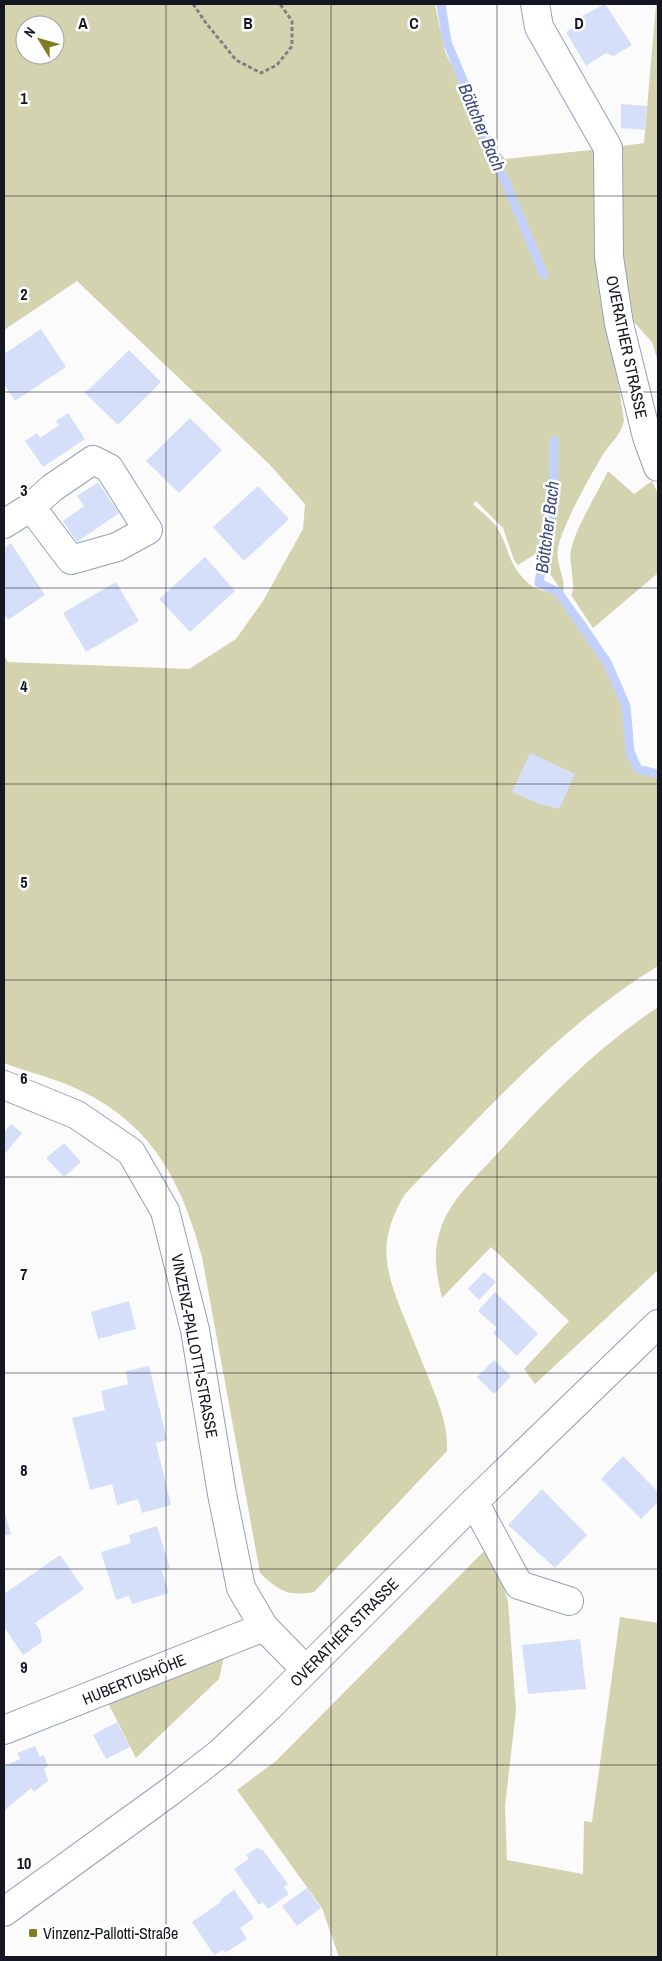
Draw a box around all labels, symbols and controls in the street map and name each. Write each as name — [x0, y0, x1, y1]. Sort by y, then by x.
text: A — [78, 12, 88, 34]
text: B — [243, 12, 253, 34]
text: C — [409, 12, 419, 34]
text: D — [574, 12, 584, 34]
north arrow — [15, 15, 65, 65]
text: N — [20, 23, 39, 41]
water label: Böttcher Bach — [452, 79, 512, 175]
text: 1 — [20, 87, 28, 109]
street label: OVERATHER STRASSE — [601, 274, 653, 420]
text: 2 — [20, 283, 28, 305]
text: 3 — [20, 479, 28, 501]
water label: Böttcher Bach — [529, 479, 565, 575]
text: 4 — [20, 675, 28, 697]
text: 5 — [20, 871, 28, 893]
text: 6 — [20, 1067, 28, 1089]
street label: VINZENZ-PALLOTTI-STRASSE — [166, 1252, 224, 1440]
text: 7 — [20, 1263, 28, 1285]
text: 8 — [20, 1459, 28, 1481]
street label: OVERATHER STRASSE — [285, 1573, 403, 1691]
street label: HUBERTUSHÖHE — [79, 1648, 189, 1710]
text: 9 — [20, 1656, 28, 1678]
text: 10 — [17, 1852, 31, 1874]
place label: Vinzenz-Pallotti-Straße — [43, 1922, 178, 1944]
marker: Vinzenz-Pallotti-Straße — [27, 1927, 39, 1939]

